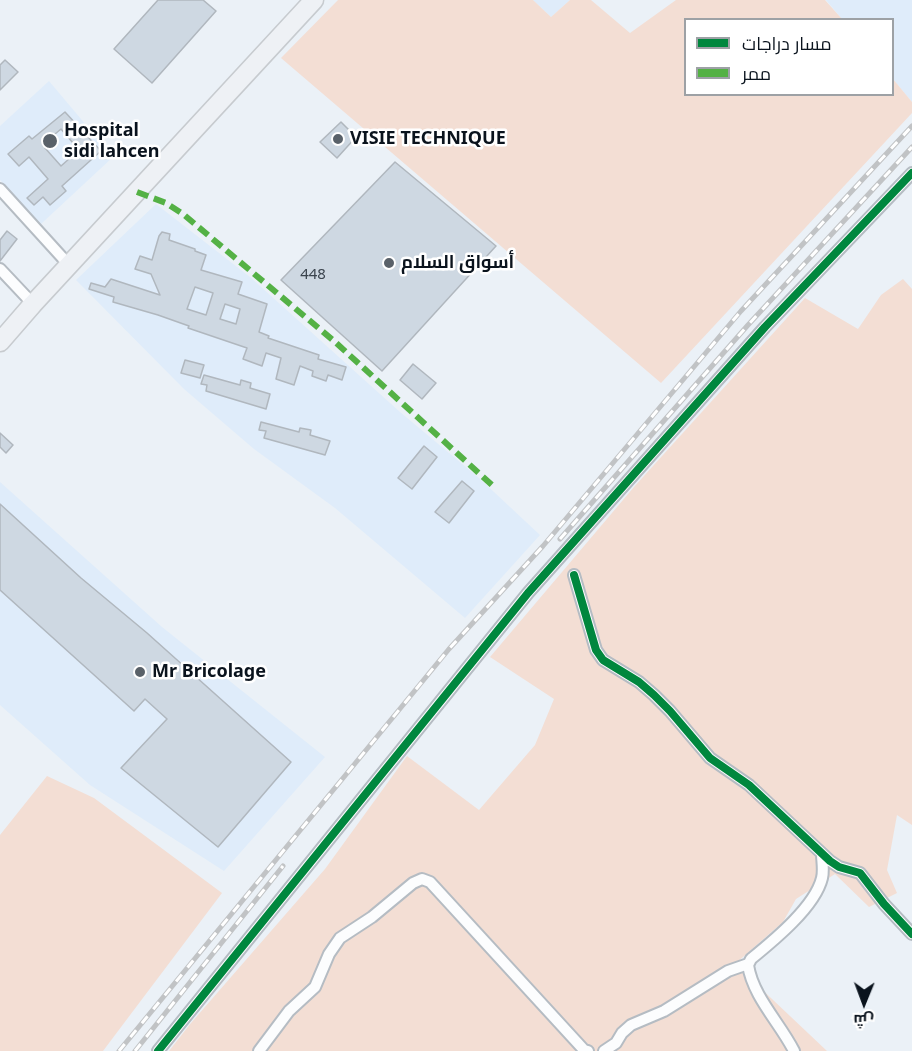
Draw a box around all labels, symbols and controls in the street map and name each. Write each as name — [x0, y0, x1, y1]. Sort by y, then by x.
legend — [684, 18, 894, 96]
text: مسار دراجات — [742, 31, 832, 55]
text: ممر — [742, 61, 771, 85]
place label: Hospital sidi lahcen — [64, 120, 159, 162]
place label: VISIE TECHNIQUE — [350, 128, 506, 150]
marker: Hospital sidi lahcen — [41, 132, 59, 150]
marker: VISIE TECHNIQUE — [331, 132, 345, 146]
place label: أسواق السلام — [401, 252, 514, 274]
marker: أسواق السلام — [382, 256, 396, 270]
house number: 448 — [300, 266, 326, 284]
place label: Mr Bricolage — [152, 661, 266, 683]
marker: Mr Bricolage — [133, 665, 147, 679]
north arrow — [834, 973, 894, 1033]
text: ش — [853, 1010, 874, 1032]

